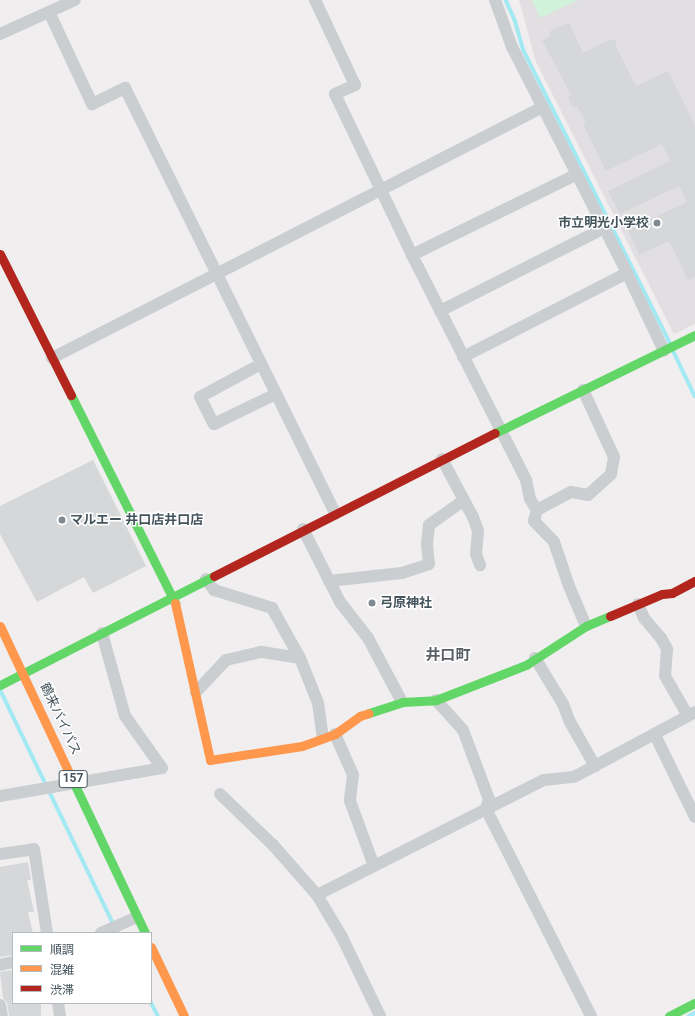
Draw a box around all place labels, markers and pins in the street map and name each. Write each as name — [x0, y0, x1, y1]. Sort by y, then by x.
place label: 市立明光小学校 — [558, 215, 649, 231]
marker: 市立明光小学校 — [652, 218, 662, 228]
place label: マルエー 井口店井口店 — [70, 512, 203, 528]
marker: マルエー 井口店井口店 — [57, 515, 67, 525]
place label: 弓原神社 — [380, 595, 432, 611]
marker: 弓原神社 — [367, 598, 377, 608]

